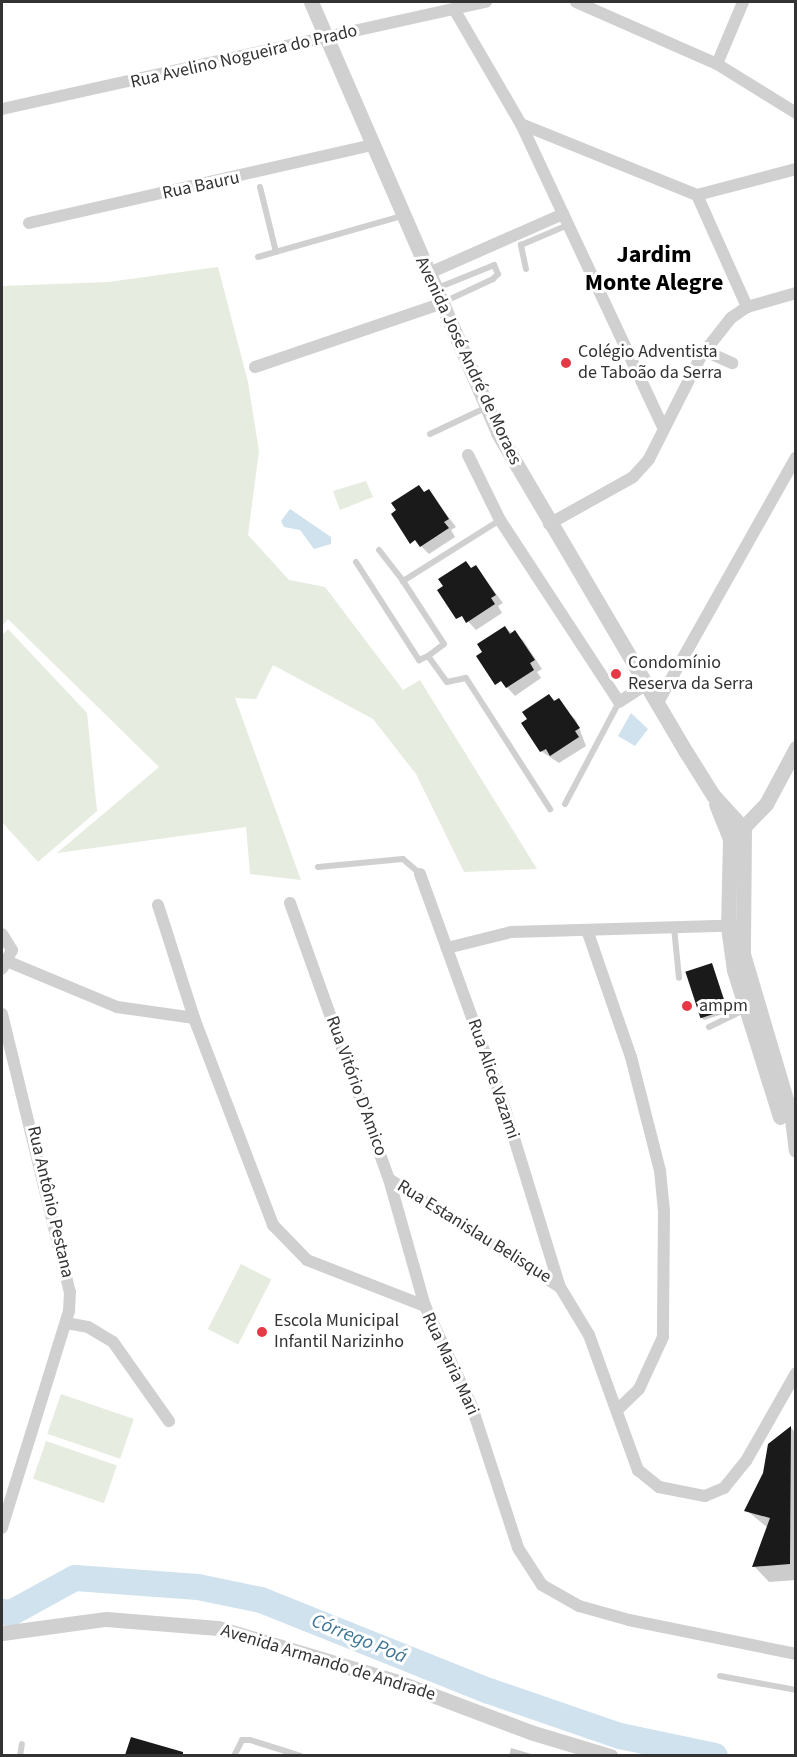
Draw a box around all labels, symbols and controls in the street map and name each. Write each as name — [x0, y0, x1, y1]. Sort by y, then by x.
street label: Rua Avelino Nogueira do Prado — [128, 20, 360, 94]
street label: Rua Bauru — [161, 167, 241, 205]
district label: Jardim Monte Alegre — [585, 241, 723, 297]
street label: Avenida José André de Moraes — [410, 253, 526, 469]
place label: Colégio Adventista de Taboão da Serra — [578, 342, 722, 385]
marker: Colégio Adventista de Taboão da Serra — [559, 356, 573, 370]
place label: Condomínio Reserva da Serra — [628, 653, 753, 696]
marker: Condomínio Reserva da Serra — [609, 667, 623, 681]
place label: ampm — [699, 995, 748, 1017]
marker: ampm — [680, 999, 694, 1013]
street label: Rua Vitório D'Amico — [321, 1013, 391, 1159]
street label: Rua Alice Vazami — [462, 1016, 524, 1142]
street label: Rua Antônio Pestana — [22, 1124, 78, 1280]
street label: Rua Estanislau Belisque — [393, 1176, 555, 1288]
street label: Rua Maria Mari — [417, 1309, 483, 1419]
place label: Escola Municipal Infantil Narizinho — [274, 1311, 404, 1354]
marker: Escola Municipal Infantil Narizinho — [255, 1325, 269, 1339]
water label: Córrego Poá — [308, 1609, 410, 1669]
street label: Avenida Armando de Andrade — [218, 1620, 438, 1706]

